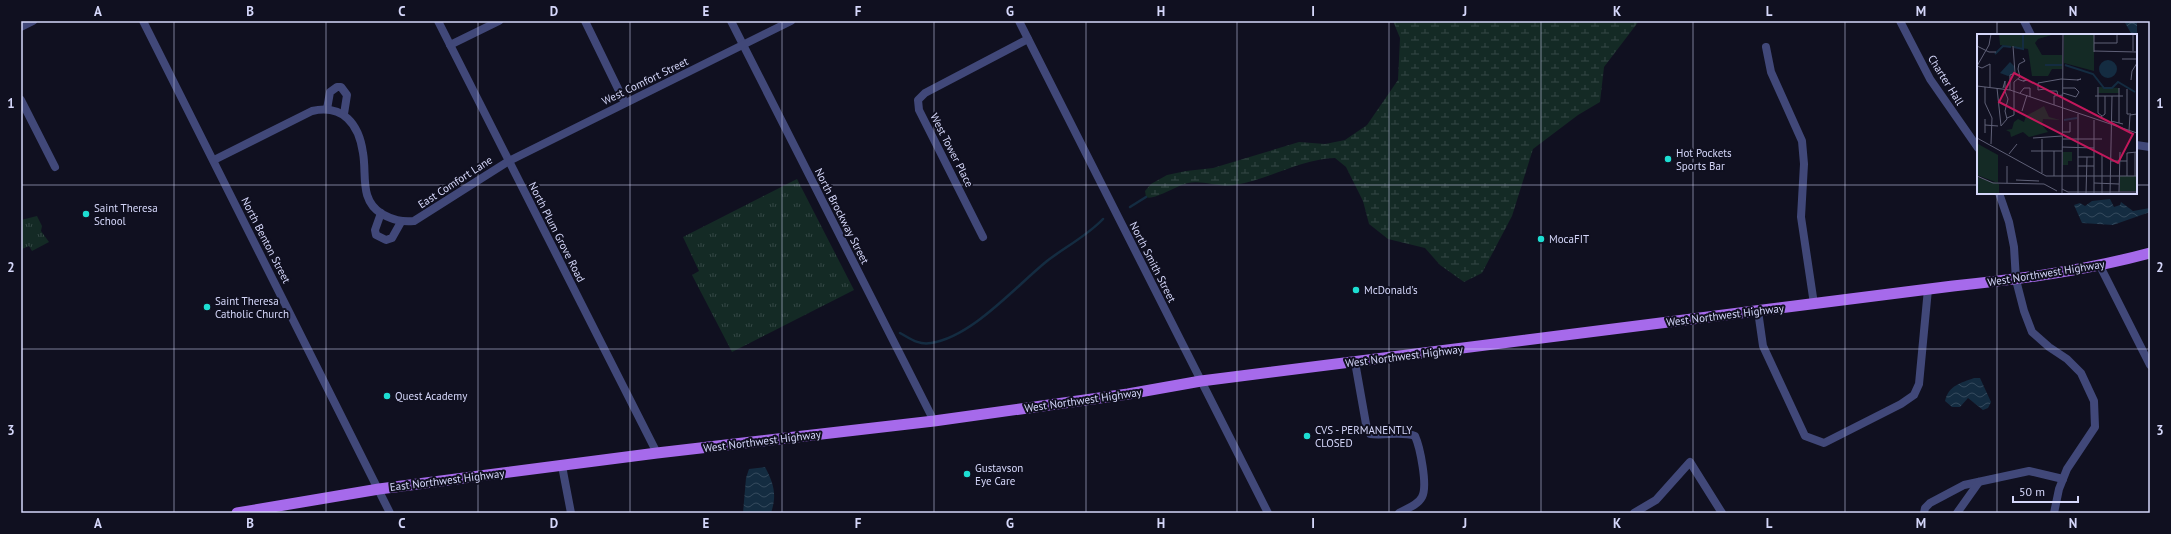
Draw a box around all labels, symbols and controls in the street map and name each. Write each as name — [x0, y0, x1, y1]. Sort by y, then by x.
text: A — [94, 3, 102, 20]
text: B — [246, 3, 254, 20]
text: C — [398, 3, 406, 20]
text: D — [550, 3, 558, 20]
text: E — [703, 3, 710, 20]
text: F — [855, 3, 862, 20]
text: G — [1006, 3, 1014, 20]
text: H — [1157, 3, 1165, 20]
text: I — [1311, 3, 1315, 20]
text: J — [1462, 3, 1467, 20]
text: K — [1613, 3, 1621, 20]
text: L — [1766, 3, 1773, 20]
text: M — [1916, 3, 1926, 20]
text: N — [2069, 3, 2077, 20]
inset map — [1977, 34, 2137, 194]
street label: Charter Hall — [1925, 52, 1967, 109]
street label: West Comfort Street — [600, 54, 691, 108]
text: 1 — [7, 95, 15, 112]
text: 1 — [2156, 95, 2164, 112]
street label: West Tower Place — [927, 111, 977, 190]
place label: Hot Pockets Sports Bar — [1676, 146, 1732, 173]
street label: East Comfort Lane — [415, 153, 495, 211]
marker: Hot Pockets Sports Bar — [1663, 154, 1673, 164]
street label: North Brockway Street — [812, 166, 872, 266]
street label: North Plum Grove Road — [526, 180, 588, 284]
street label: North Benton Street — [238, 195, 294, 286]
place label: Saint Theresa School — [94, 201, 158, 228]
marker: Saint Theresa School — [81, 209, 91, 219]
street label: North Smith Street — [1127, 219, 1179, 305]
place label: MocaFIT — [1549, 232, 1589, 246]
marker: MocaFIT — [1536, 234, 1546, 244]
street label: West Northwest Highway — [1986, 257, 2106, 289]
text: 2 — [7, 259, 15, 276]
text: 2 — [2156, 259, 2164, 276]
place label: McDonald's — [1364, 283, 1418, 297]
marker: McDonald's — [1351, 285, 1361, 295]
place label: Saint Theresa Catholic Church — [215, 294, 289, 321]
street label: West Northwest Highway — [1665, 301, 1785, 329]
marker: Saint Theresa Catholic Church — [202, 302, 212, 312]
street label: West Northwest Highway — [1344, 342, 1464, 370]
street label: West Northwest Highway — [1023, 385, 1143, 415]
place label: Quest Academy — [395, 389, 468, 403]
marker: Quest Academy — [382, 391, 392, 401]
text: 3 — [7, 422, 15, 439]
text: 3 — [2156, 422, 2164, 439]
place label: CVS - PERMANENTLY CLOSED — [1315, 423, 1413, 450]
street label: West Northwest Highway — [702, 427, 822, 455]
marker: CVS - PERMANENTLY CLOSED — [1302, 431, 1312, 441]
place label: Gustavson Eye Care — [975, 461, 1023, 488]
street label: East Northwest Highway — [389, 466, 506, 494]
marker: Gustavson Eye Care — [962, 469, 972, 479]
scale bar — [2013, 478, 2078, 504]
text: 50 m — [2019, 484, 2045, 499]
text: A — [94, 515, 102, 532]
text: B — [246, 515, 254, 532]
text: C — [398, 515, 406, 532]
text: D — [550, 515, 558, 532]
text: E — [703, 515, 710, 532]
text: F — [855, 515, 862, 532]
text: G — [1006, 515, 1014, 532]
text: H — [1157, 515, 1165, 532]
text: I — [1311, 515, 1315, 532]
text: J — [1462, 515, 1467, 532]
text: K — [1613, 515, 1621, 532]
text: L — [1766, 515, 1773, 532]
text: M — [1916, 515, 1926, 532]
text: N — [2069, 515, 2077, 532]

